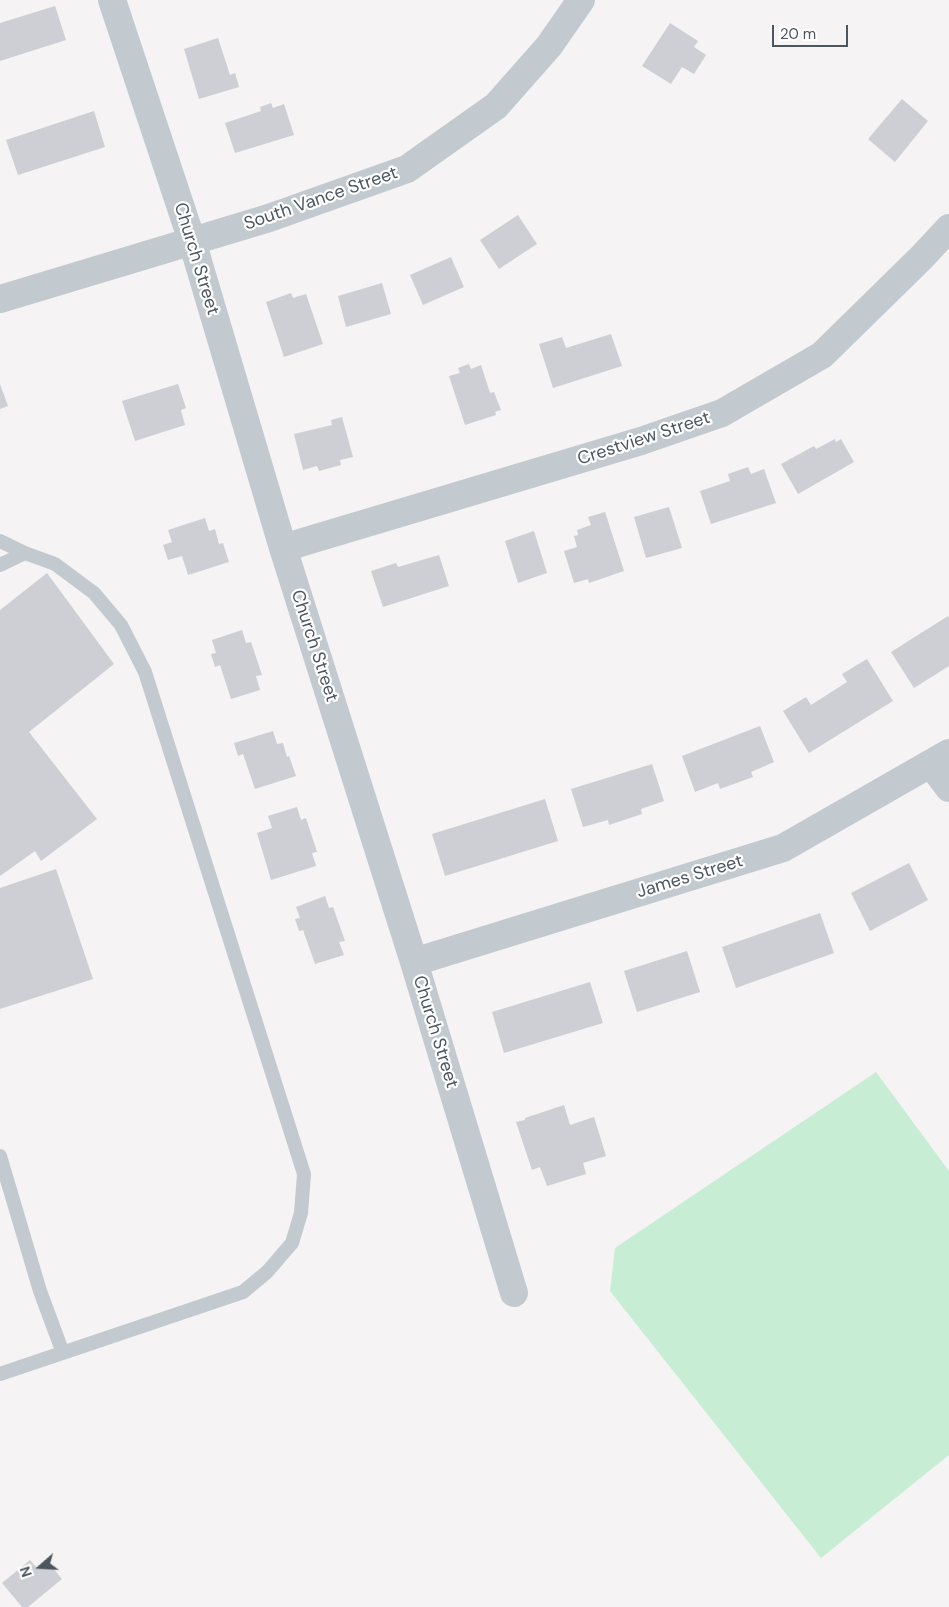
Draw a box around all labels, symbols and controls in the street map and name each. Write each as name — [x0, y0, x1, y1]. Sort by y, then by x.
scale bar — [774, 15, 850, 47]
text: 20 m — [780, 24, 816, 44]
street label: South Vance Street — [241, 163, 401, 235]
street label: Church Street — [169, 200, 223, 318]
street label: Crestview Street — [575, 407, 713, 471]
street label: Church Street — [286, 587, 342, 705]
street label: James Street — [634, 851, 746, 903]
street label: Church Street — [408, 973, 462, 1091]
north arrow — [15, 1542, 65, 1592]
text: N — [16, 1564, 36, 1580]

